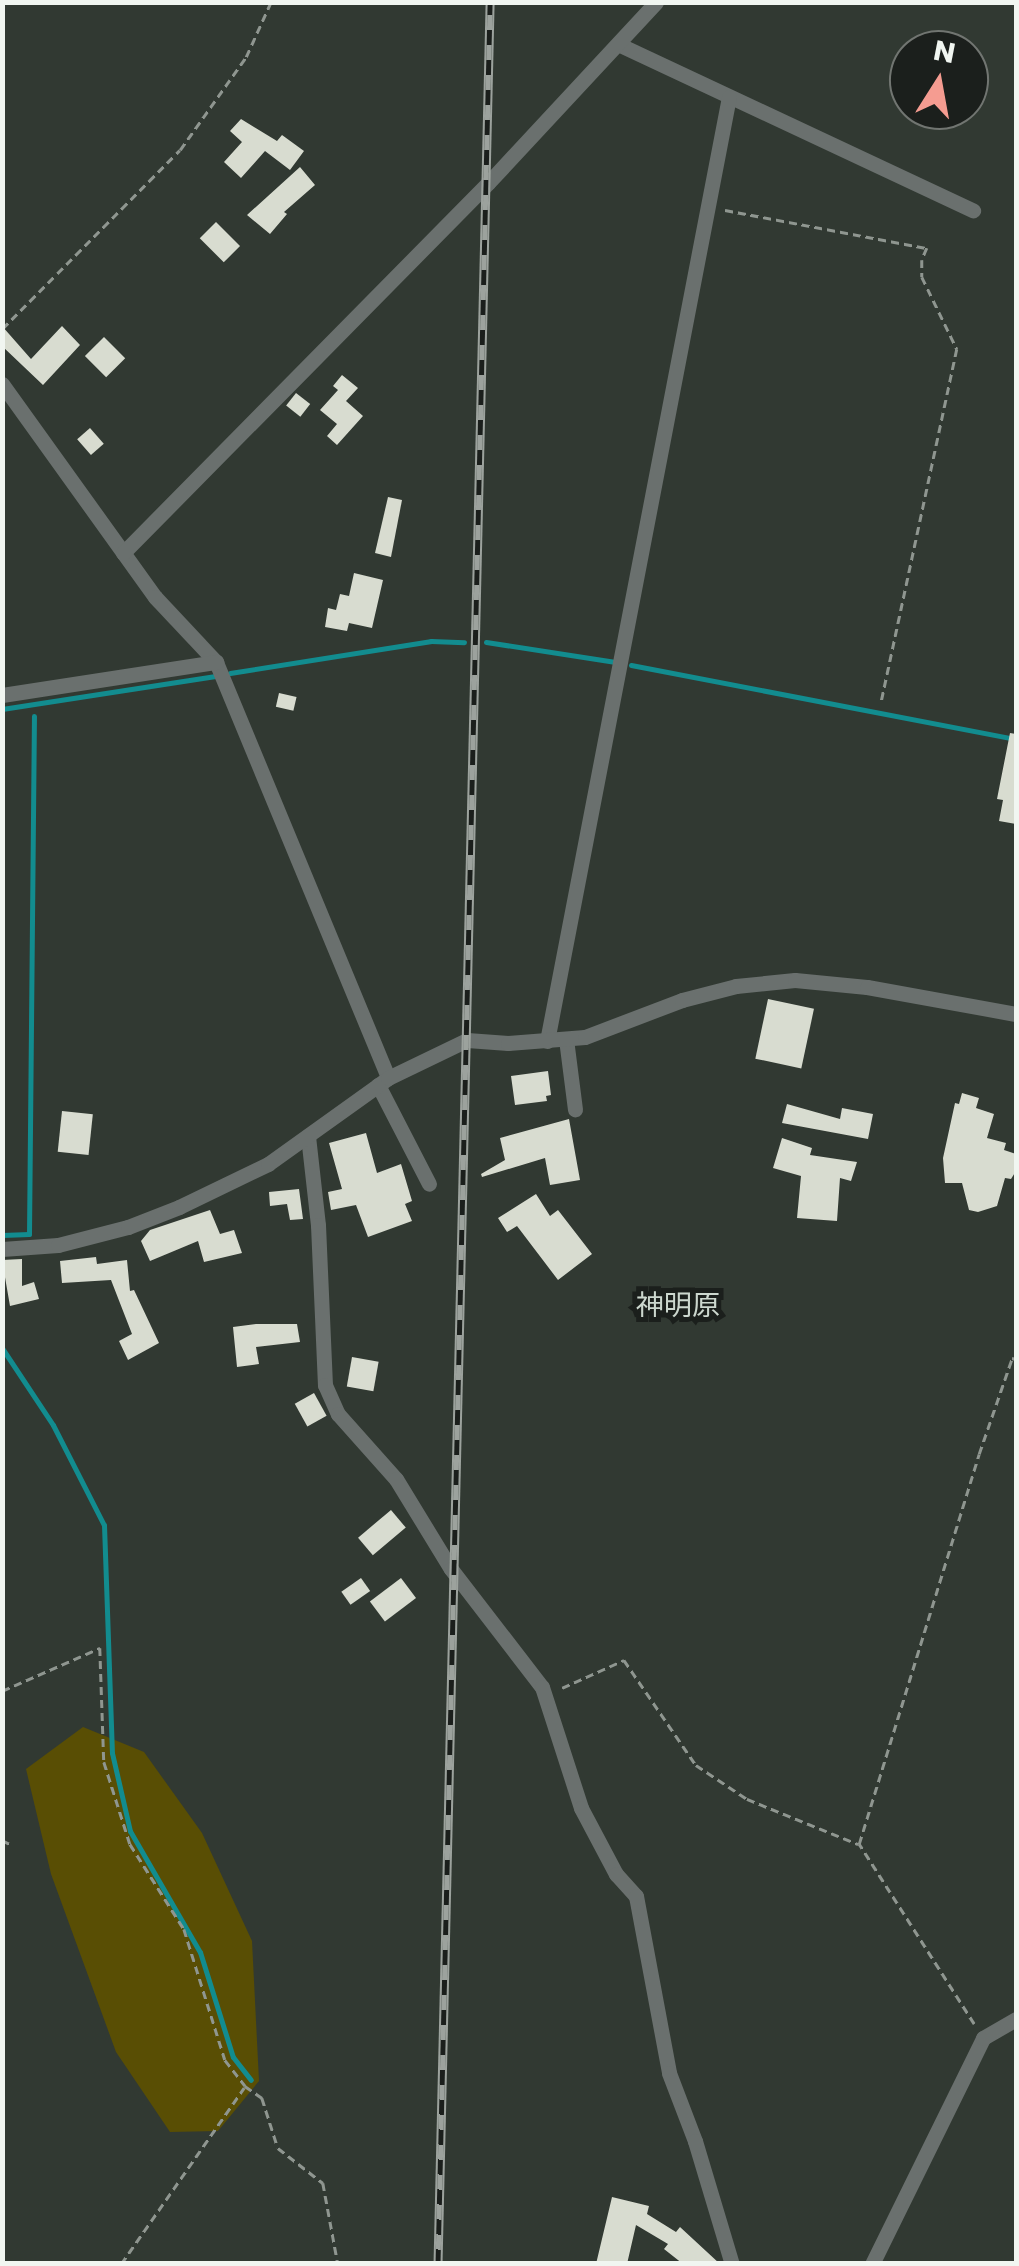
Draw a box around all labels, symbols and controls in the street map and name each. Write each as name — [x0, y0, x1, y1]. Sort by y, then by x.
north arrow — [889, 30, 989, 130]
text: N — [930, 31, 958, 73]
district label: 神明原 — [636, 1289, 720, 1323]

